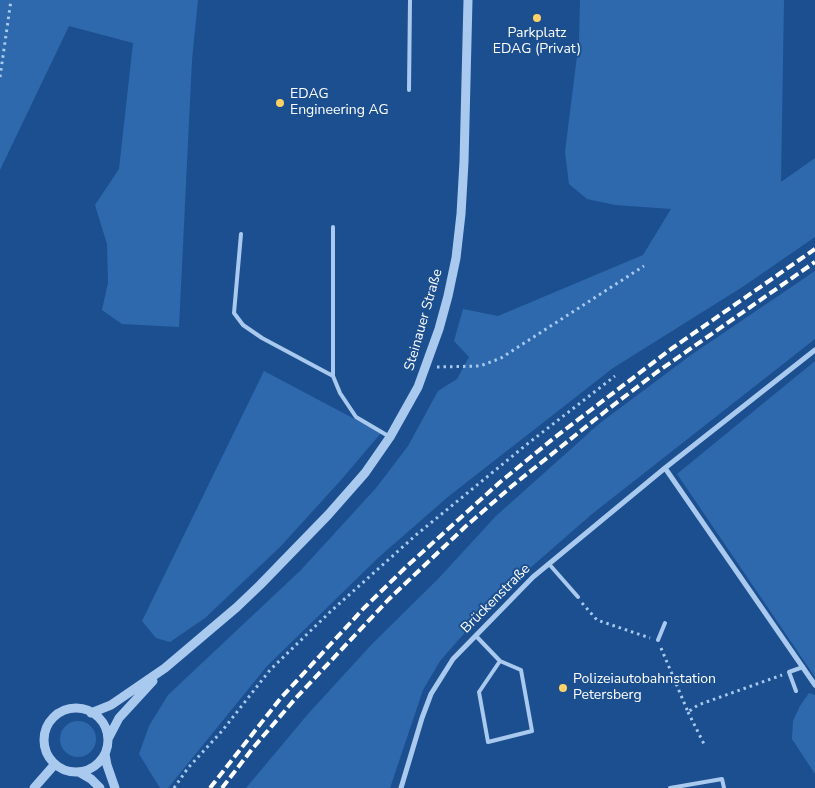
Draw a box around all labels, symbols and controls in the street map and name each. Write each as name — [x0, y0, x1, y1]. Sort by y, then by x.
marker: Parkplatz EDAG (Privat) — [531, 12, 543, 24]
place label: Parkplatz EDAG (Privat) — [493, 26, 581, 58]
place label: EDAG Engineering AG — [290, 87, 389, 120]
marker: EDAG Engineering AG — [274, 97, 286, 109]
street label: Steinauer Straße — [401, 267, 447, 373]
street label: Brückenstraße — [458, 561, 534, 637]
place label: Polizeiautobahnstation Petersberg — [573, 672, 716, 704]
marker: Polizeiautobahnstation Petersberg — [557, 682, 569, 694]

